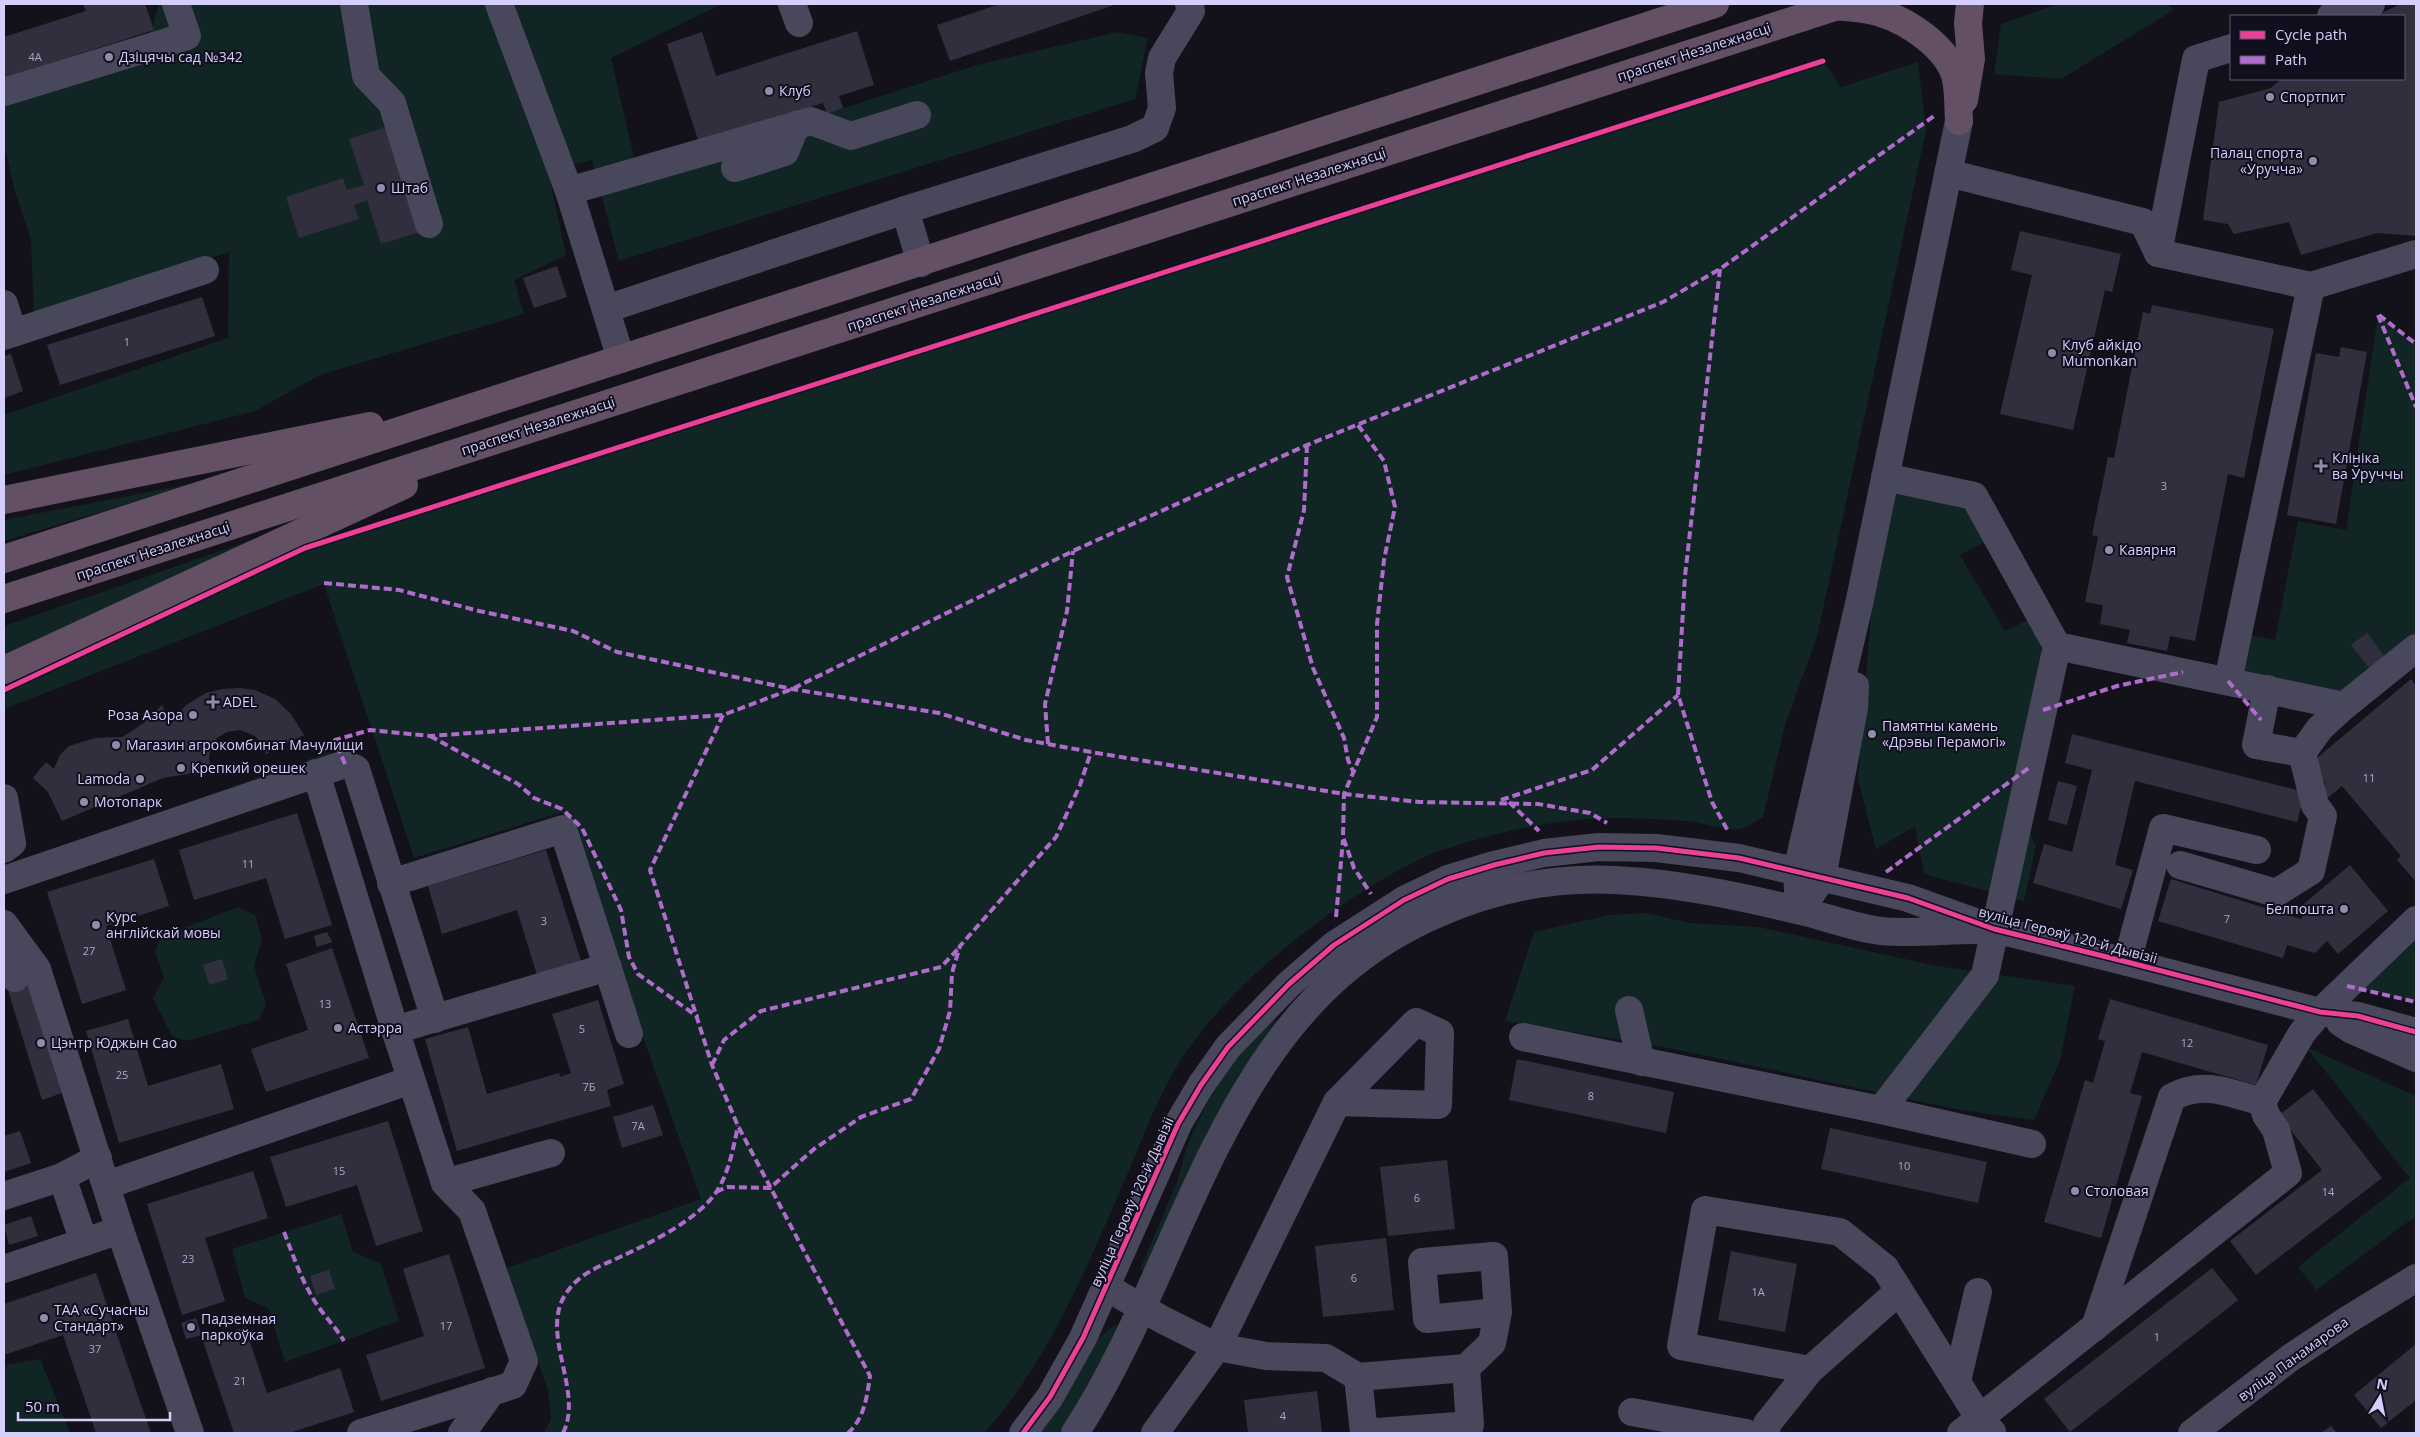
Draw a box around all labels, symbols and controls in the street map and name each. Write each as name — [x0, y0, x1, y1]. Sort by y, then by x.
legend — [2230, 15, 2405, 80]
street label: праспект Незалежнасці — [1615, 18, 1773, 85]
text: Cycle path — [2275, 24, 2347, 44]
place label: Дзіцячы сад №342 — [119, 47, 243, 66]
house number: 4А — [28, 49, 42, 64]
text: Path — [2275, 49, 2307, 69]
marker: Дзіцячы сад №342 — [103, 51, 115, 63]
place label: Клуб — [779, 81, 811, 100]
marker: Клуб — [763, 85, 775, 97]
place label: Спортпит — [2280, 87, 2346, 106]
marker: Спортпит — [2264, 91, 2276, 103]
street label: праспект Незалежнасці — [1230, 143, 1388, 210]
place label: Палац спорта «Уручча» — [2210, 143, 2303, 178]
marker: Палац спорта «Уручча» — [2307, 155, 2319, 167]
place label: Штаб — [391, 178, 428, 197]
marker: Штаб — [375, 182, 387, 194]
street label: праспект Незалежнасці — [845, 268, 1003, 335]
house number: 1 — [124, 334, 130, 349]
place label: Клуб айкідо Mumonkan — [2062, 335, 2141, 370]
marker: Клуб айкідо Mumonkan — [2046, 347, 2058, 359]
street label: праспект Незалежнасці — [459, 392, 617, 459]
place label: Клініка ва Ўруччы — [2332, 448, 2403, 483]
marker: Клініка ва Ўруччы — [2314, 459, 2328, 473]
house number: 3 — [2161, 478, 2167, 493]
street label: праспект Незалежнасці — [74, 517, 232, 584]
place label: Кавярня — [2119, 540, 2176, 559]
marker: Кавярня — [2103, 544, 2115, 556]
place label: ADEL — [223, 692, 257, 711]
marker: ADEL — [207, 696, 219, 708]
place label: Роза Азора — [108, 705, 183, 724]
marker: Роза Азора — [187, 709, 199, 721]
place label: Памятны камень «Дрэвы Перамогі» — [1882, 716, 2006, 751]
marker: Памятны камень «Дрэвы Перамогі» — [1866, 728, 1878, 740]
place label: Магазин агрокомбинат Мачулищи — [126, 735, 363, 754]
marker: Магазин агрокомбинат Мачулищи — [110, 739, 122, 751]
place label: Крепкий орешек — [191, 758, 306, 777]
marker: Крепкий орешек — [175, 762, 187, 774]
place label: Lamoda — [77, 769, 130, 788]
house number: 11 — [2363, 770, 2375, 785]
marker: Lamoda — [134, 773, 146, 785]
place label: Мотопарк — [94, 792, 163, 811]
marker: Мотопарк — [78, 796, 90, 808]
house number: 11 — [242, 856, 254, 871]
place label: Белпошта — [2266, 899, 2334, 918]
street label: вуліца Герояў 120-й Дывізіі — [1977, 902, 2160, 968]
marker: Белпошта — [2338, 903, 2350, 915]
place label: Курс англійскай мовы — [106, 907, 221, 942]
house number: 7 — [2224, 911, 2230, 926]
house number: 3 — [541, 913, 547, 928]
marker: Курс англійскай мовы — [90, 919, 102, 931]
house number: 27 — [83, 943, 95, 958]
house number: 13 — [319, 996, 331, 1011]
place label: Астэрра — [348, 1018, 402, 1037]
house number: 5 — [579, 1021, 585, 1036]
marker: Астэрра — [332, 1022, 344, 1034]
place label: Цэнтр Юджын Сао — [51, 1033, 177, 1052]
house number: 12 — [2181, 1035, 2193, 1050]
marker: Цэнтр Юджын Сао — [35, 1037, 47, 1049]
house number: 25 — [116, 1067, 128, 1082]
house number: 7Б — [582, 1079, 596, 1094]
house number: 8 — [1588, 1088, 1594, 1103]
street label: вуліца Герояў 120-й Дывізіі — [1085, 1114, 1178, 1290]
house number: 7А — [631, 1118, 645, 1133]
house number: 10 — [1898, 1158, 1910, 1173]
house number: 15 — [333, 1163, 345, 1178]
place label: Столовая — [2085, 1181, 2149, 1200]
house number: 14 — [2322, 1184, 2335, 1199]
marker: Столовая — [2069, 1185, 2081, 1197]
house number: 6 — [1414, 1190, 1420, 1205]
house number: 23 — [182, 1251, 194, 1266]
house number: 6 — [1351, 1270, 1357, 1285]
house number: 1А — [1751, 1284, 1765, 1299]
place label: ТАА «Сучасны Стандарт» — [54, 1300, 148, 1335]
place label: Падземная паркоўка — [201, 1309, 276, 1344]
marker: ТАА «Сучасны Стандарт» — [38, 1312, 50, 1324]
street label: вуліца Панамарова — [2234, 1312, 2352, 1405]
house number: 17 — [440, 1318, 452, 1333]
marker: Падземная паркоўка — [185, 1321, 197, 1333]
house number: 1 — [2154, 1329, 2160, 1344]
house number: 37 — [89, 1341, 101, 1356]
north arrow — [2355, 1372, 2405, 1422]
house number: 21 — [234, 1373, 246, 1388]
text: N — [2375, 1373, 2390, 1394]
scale bar — [18, 1390, 170, 1422]
text: 50 m — [25, 1396, 60, 1416]
house number: 4 — [1280, 1408, 1287, 1423]

